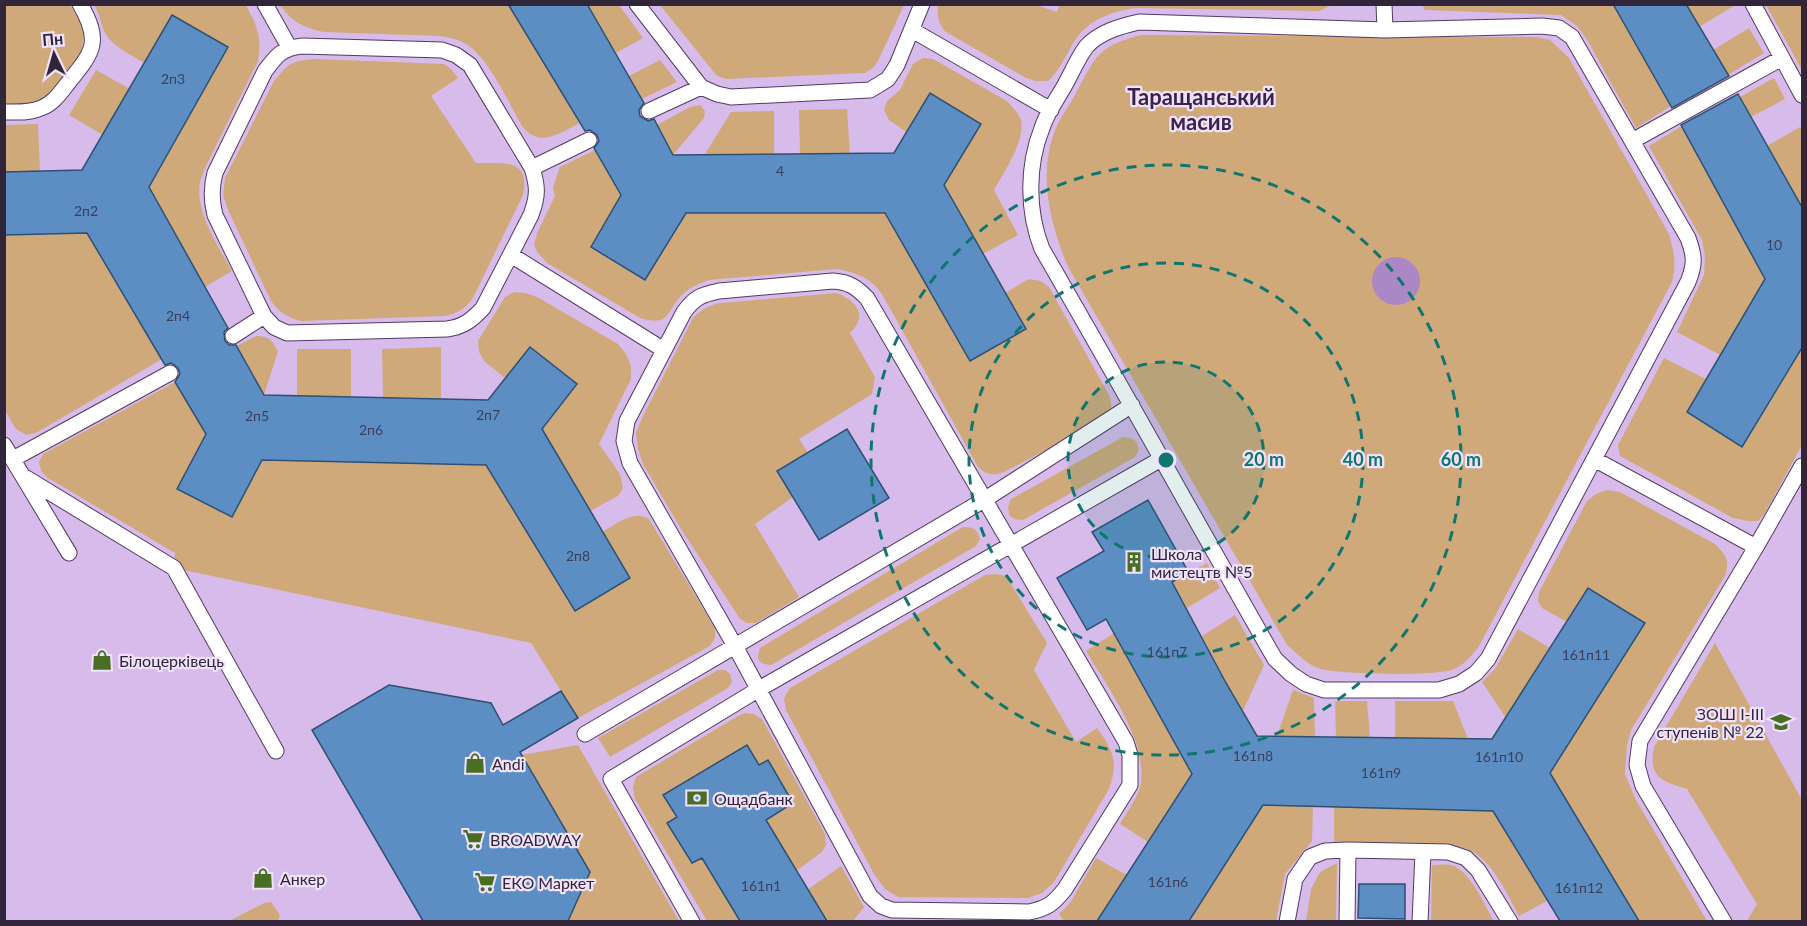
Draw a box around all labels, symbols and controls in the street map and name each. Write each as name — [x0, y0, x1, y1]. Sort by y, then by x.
north arrow — [24, 24, 84, 84]
text: Пн — [41, 28, 64, 49]
house number: 2п3 — [161, 70, 185, 87]
district label: Таращанський масив — [1127, 83, 1275, 135]
house number: 4 — [776, 162, 784, 179]
house number: 2п2 — [74, 202, 98, 219]
house number: 10 — [1766, 236, 1782, 253]
house number: 2п4 — [166, 307, 190, 324]
house number: 2п7 — [476, 406, 500, 423]
house number: 2п5 — [245, 407, 269, 424]
house number: 2п6 — [359, 421, 383, 438]
text: 20 m — [1244, 448, 1284, 470]
text: 40 m — [1343, 448, 1383, 470]
text: 60 m — [1441, 448, 1481, 470]
centre of rings — [1156, 450, 1176, 470]
place label: Школа мистецтв №5 — [1151, 544, 1253, 581]
house number: 2п8 — [566, 547, 590, 564]
building icon: Школа мистецтв №5 — [1122, 550, 1146, 574]
house number: 161п7 — [1147, 643, 1187, 660]
house number: 161п11 — [1562, 646, 1610, 663]
shop icon: Білоцерківець — [90, 648, 114, 672]
place label: Білоцерківець — [119, 651, 224, 670]
place label: ЗОШ І-ІІІ ступенів № 22 — [1657, 704, 1764, 741]
school or university icon: ЗОШ І-ІІІ ступенів № 22 — [1769, 710, 1793, 734]
house number: 161п8 — [1233, 747, 1273, 764]
house number: 161п10 — [1475, 748, 1523, 765]
shop icon: Andi — [463, 751, 487, 775]
place label: Andi — [492, 754, 525, 773]
house number: 161п9 — [1361, 764, 1401, 781]
bank icon: Ощадбанк — [685, 786, 709, 810]
place label: Ощадбанк — [714, 789, 793, 808]
supermarket icon: BROADWAY — [461, 827, 485, 851]
place label: BROADWAY — [490, 830, 581, 849]
shop icon: Анкер — [251, 866, 275, 890]
place label: Анкер — [280, 869, 325, 888]
supermarket icon: ЕКО Маркет — [473, 870, 497, 894]
place label: ЕКО Маркет — [502, 873, 594, 892]
house number: 161п6 — [1148, 873, 1188, 890]
house number: 161п1 — [741, 877, 781, 894]
house number: 161п12 — [1555, 879, 1603, 896]

